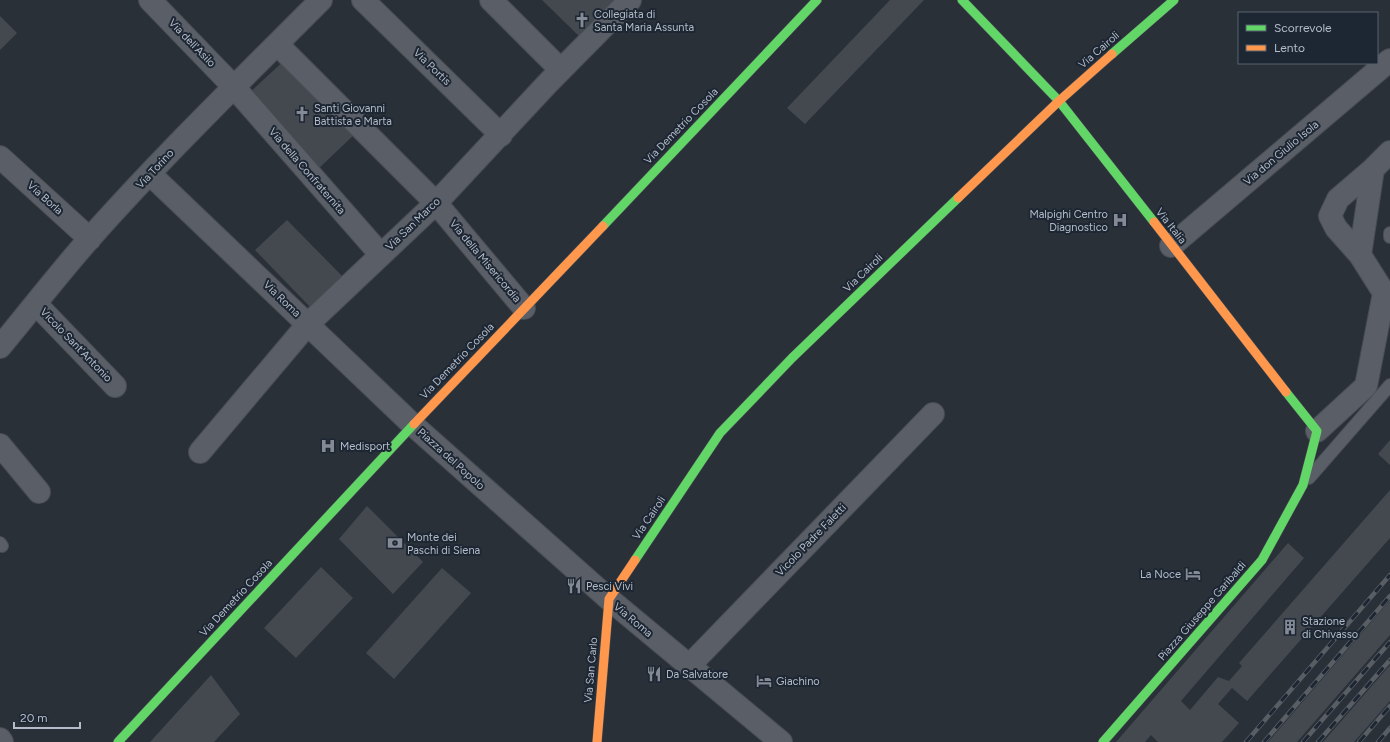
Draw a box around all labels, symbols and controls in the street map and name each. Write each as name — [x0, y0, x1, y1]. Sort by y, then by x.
place label: Collegiata di Santa Maria Assunta — [594, 8, 694, 34]
church icon: Collegiata di Santa Maria Assunta — [573, 11, 591, 29]
legend — [1238, 12, 1378, 64]
street label: Via dell'Asilo — [166, 16, 218, 70]
text: Scorrevole — [1274, 21, 1332, 35]
street label: Via Cairoli — [1076, 29, 1122, 71]
text: Lento — [1274, 41, 1305, 55]
street label: Via Portis — [411, 46, 453, 88]
street label: Via Demetrio Cosola — [641, 85, 721, 167]
place label: Santi Giovanni Battista e Marta — [314, 102, 392, 128]
church icon: Santi Giovanni Battista e Marta — [293, 105, 311, 123]
street label: Via don Giulio Isola — [1241, 118, 1321, 188]
street label: Via della Confraternita — [266, 125, 348, 217]
street label: Via Torino — [134, 147, 176, 191]
street label: Via Borla — [25, 179, 65, 217]
street label: Via San Marco — [383, 195, 443, 253]
street label: Via Italia — [1153, 206, 1189, 246]
place label: Malpighi Centro Diagnostico — [1029, 208, 1108, 234]
hospital icon: Malpighi Centro Diagnostico — [1111, 211, 1129, 229]
street label: Via della Misericordia — [447, 217, 523, 305]
street label: Via Cairoli — [841, 251, 885, 295]
street label: Via Roma — [261, 278, 303, 320]
street label: Vicolo Sant'Antonio — [37, 305, 115, 385]
street label: Via Demetrio Cosola — [417, 320, 497, 402]
street label: Piazza del Popolo — [415, 426, 487, 492]
hospital icon: Medisport — [319, 437, 337, 455]
place label: Medisport — [340, 440, 390, 453]
street label: Via Cairoli — [630, 494, 668, 542]
street label: Vicolo Padre Faletti — [773, 501, 849, 579]
place label: Monte dei Paschi di Siena — [407, 531, 480, 557]
bank icon: Monte dei Paschi di Siena — [386, 534, 404, 552]
street label: Via Demetrio Cosola — [197, 557, 275, 639]
street label: Piazza Giuseppe Garibaldi — [1155, 559, 1249, 663]
hotel icon: La Noce — [1184, 565, 1202, 583]
place label: La Noce — [1140, 568, 1181, 581]
restaurant icon: Pesci Vivi — [565, 577, 583, 595]
place label: Pesci Vivi — [586, 580, 633, 593]
street label: Via Roma — [611, 600, 655, 640]
place label: Stazione di Chivasso — [1302, 615, 1358, 641]
building icon: Stazione di Chivasso — [1281, 618, 1299, 636]
street label: Via San Carlo — [582, 637, 600, 703]
restaurant icon: Da Salvatore — [645, 665, 663, 683]
place label: Da Salvatore — [666, 668, 728, 681]
hotel icon: Giachino — [755, 672, 773, 690]
place label: Giachino — [776, 675, 820, 688]
scale bar — [14, 704, 80, 730]
text: 20 m — [20, 711, 48, 725]

